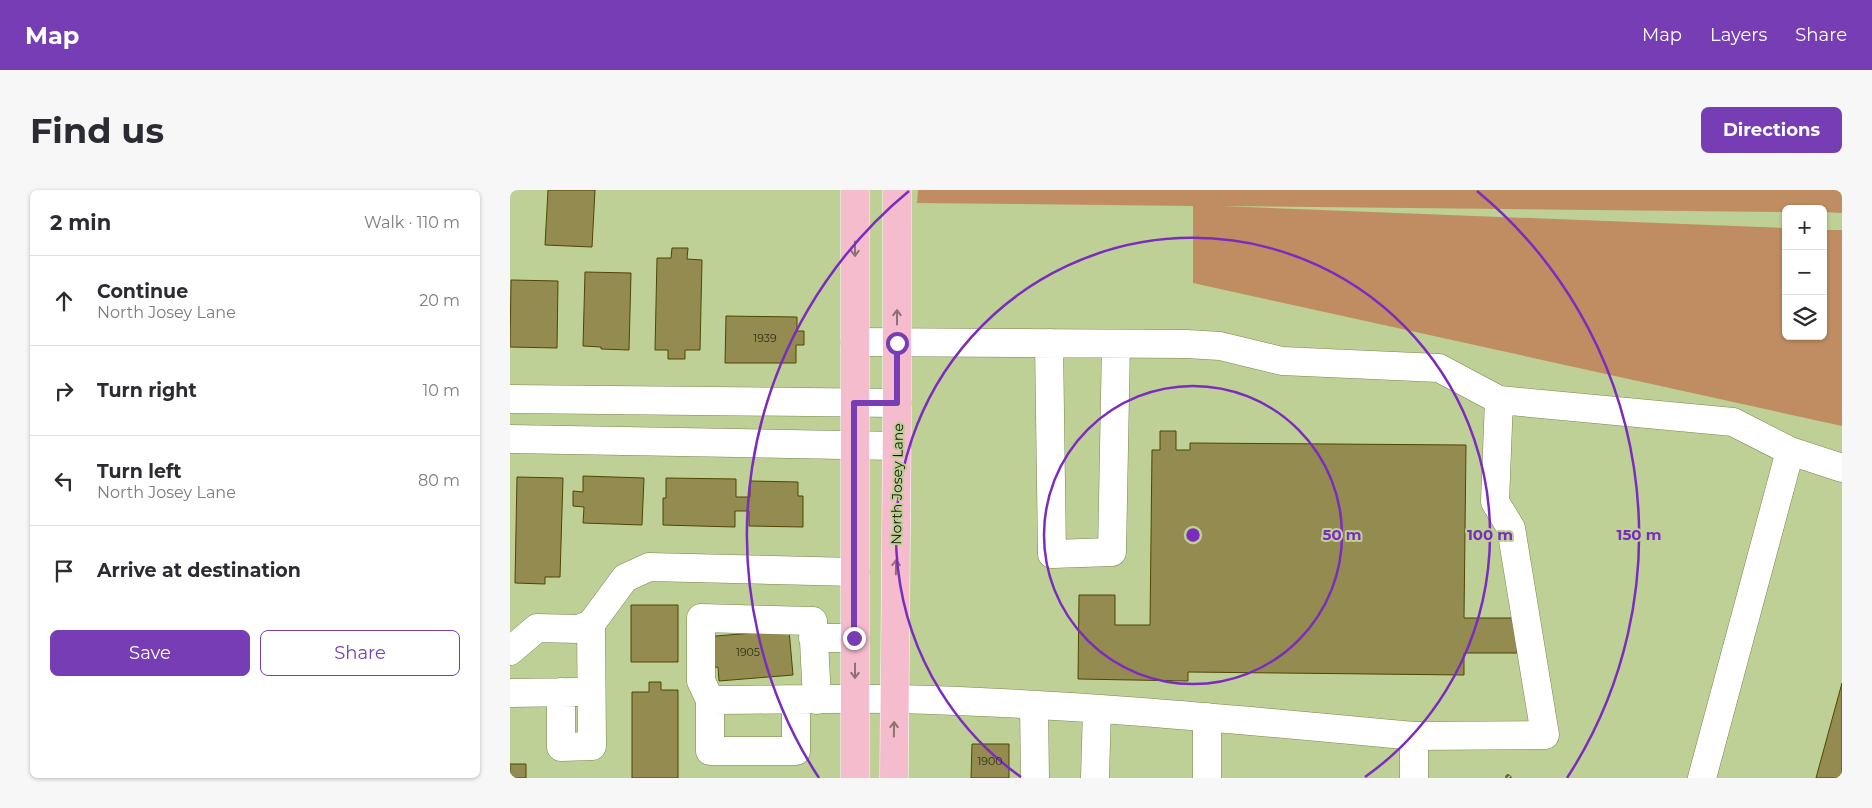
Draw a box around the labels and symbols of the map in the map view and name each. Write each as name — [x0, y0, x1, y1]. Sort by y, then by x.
one-way arrow — [850, 240, 860, 257]
one-way arrow — [892, 309, 902, 326]
house number: 1939 — [753, 331, 777, 345]
route start — [886, 332, 909, 355]
street label: North Josey Lane — [887, 423, 907, 545]
text: 50 m — [1322, 525, 1362, 544]
text: 100 m — [1467, 525, 1513, 544]
text: 150 m — [1617, 525, 1661, 544]
centre of rings — [1184, 526, 1202, 544]
one-way arrow — [891, 559, 901, 576]
route end — [843, 627, 866, 650]
house number: 1905 — [736, 645, 760, 659]
one-way arrow — [850, 662, 860, 678]
one-way arrow — [889, 722, 899, 738]
house number: 1900 — [977, 754, 1003, 768]

